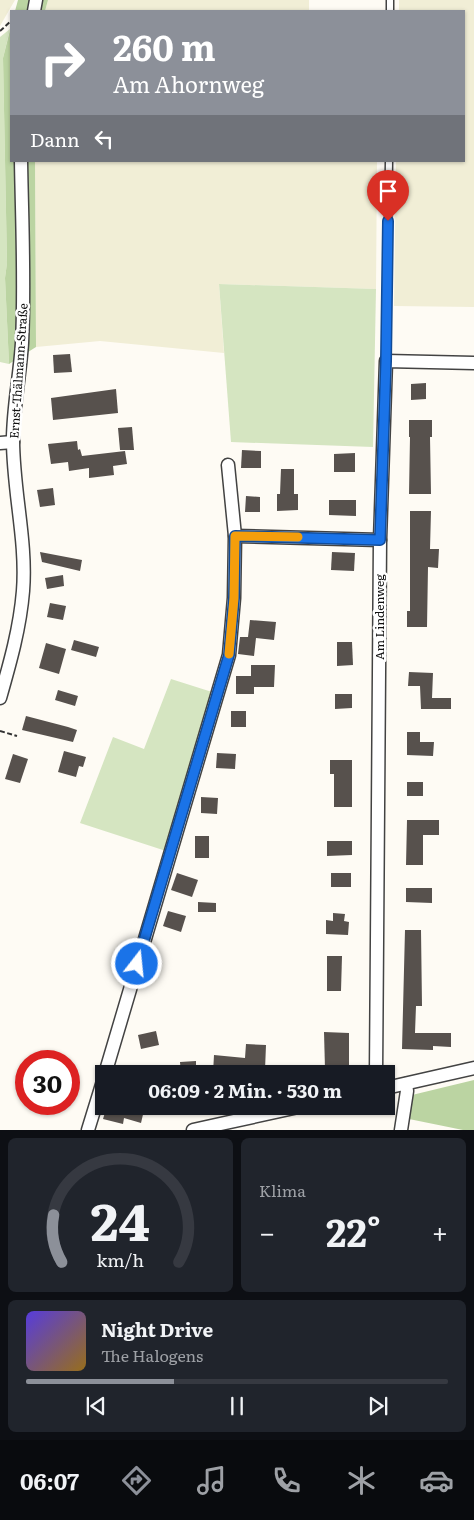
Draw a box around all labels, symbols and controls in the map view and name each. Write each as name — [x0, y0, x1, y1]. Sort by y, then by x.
text: 260 m — [113, 20, 216, 72]
icon: right — [30, 30, 95, 95]
text: Am Ahornweg — [113, 67, 264, 100]
text: Dann — [30, 125, 80, 153]
icon: left — [90, 125, 118, 153]
pin — [367, 170, 409, 221]
icon: arrive — [374, 177, 402, 205]
street label: Ernst-Thälmann-Straße — [4, 303, 32, 439]
street label: Am Lindenweg — [370, 574, 388, 660]
position arrow — [110, 937, 162, 989]
speed limit sign: 30 — [15, 1050, 80, 1115]
text: 06:09 · 2 Min. · 530 m — [148, 1076, 342, 1104]
text: Klima — [259, 1178, 306, 1202]
text: 24 — [91, 1180, 150, 1257]
text: 22° — [326, 1202, 381, 1259]
text: − — [259, 1210, 275, 1252]
text: + — [432, 1210, 448, 1252]
text: km/h — [97, 1246, 144, 1273]
text: Night Drive — [101, 1315, 213, 1343]
text: The Halogens — [101, 1343, 203, 1367]
icon: previous — [82, 1392, 110, 1420]
icon: pause — [223, 1392, 251, 1420]
icon: next — [364, 1392, 392, 1420]
icon: directions — [119, 1463, 154, 1498]
icon: music — [194, 1463, 229, 1498]
icon: phone — [269, 1463, 304, 1498]
icon: climate — [344, 1463, 379, 1498]
icon: car — [419, 1463, 454, 1498]
text: 06:07 — [20, 1464, 79, 1497]

